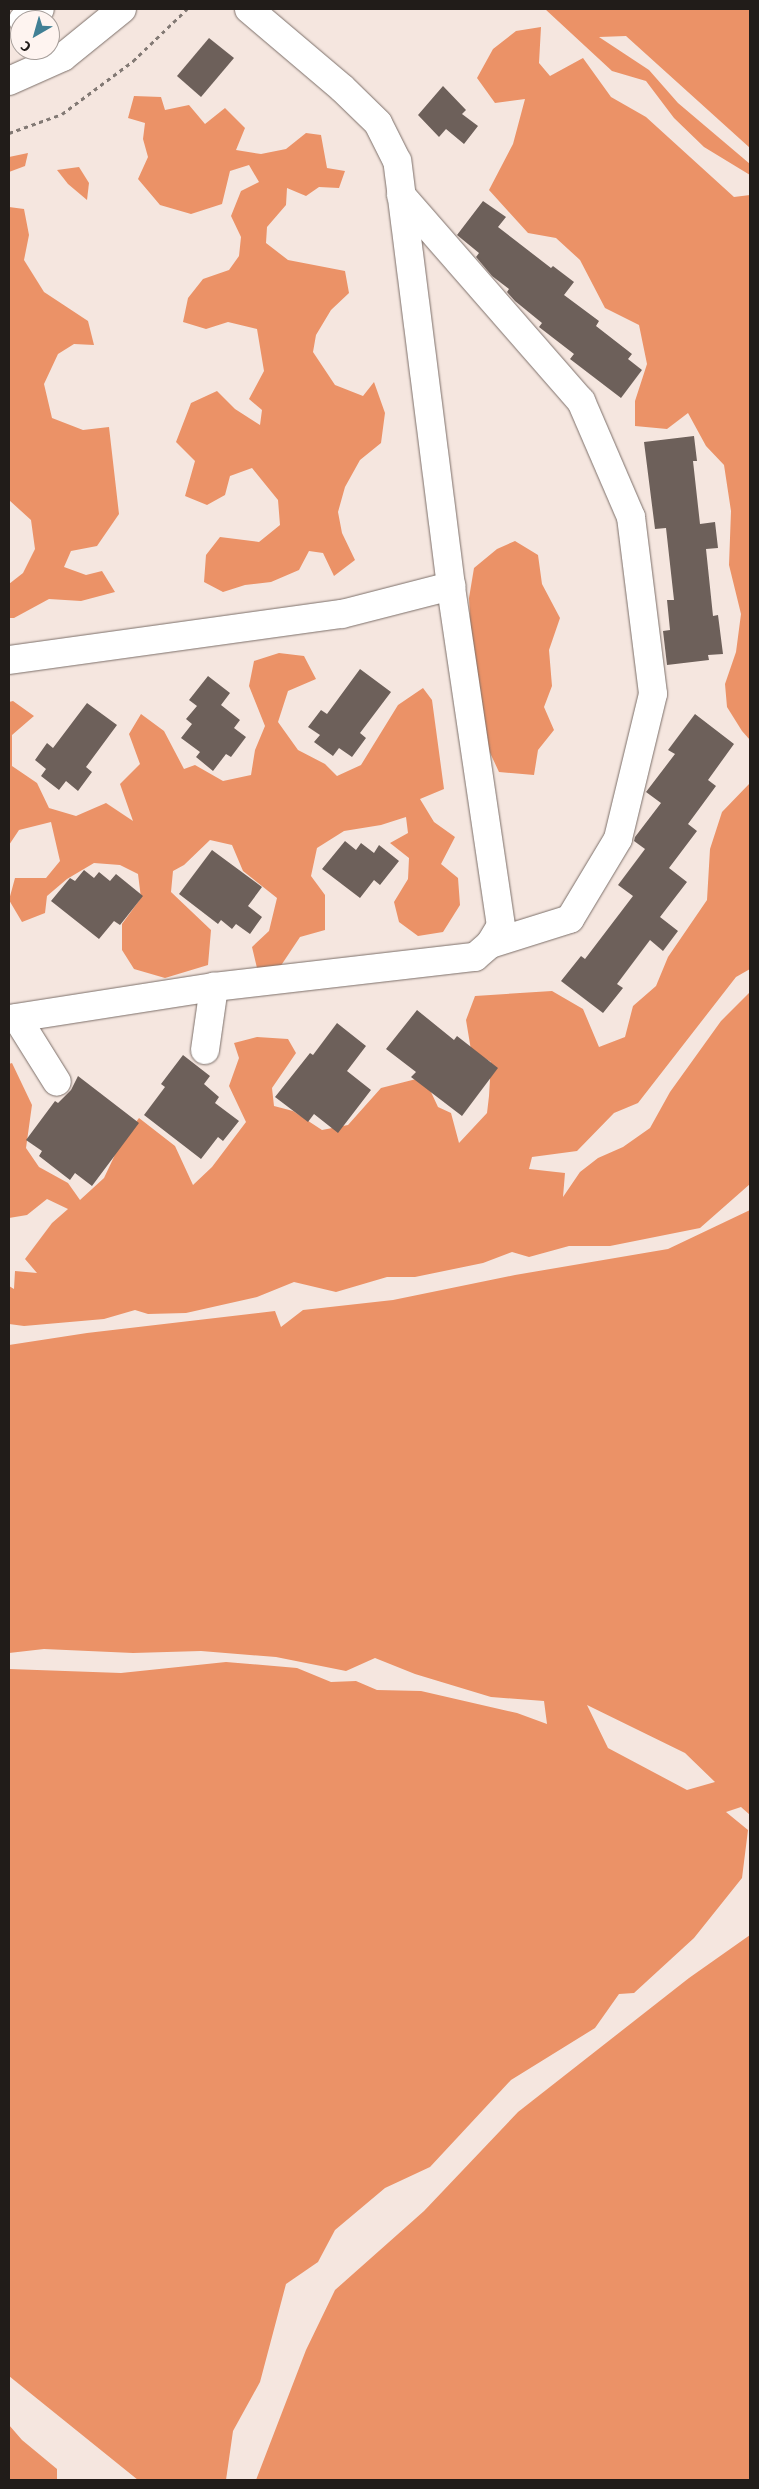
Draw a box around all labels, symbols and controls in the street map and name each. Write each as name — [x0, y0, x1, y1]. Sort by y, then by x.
north arrow — [10, 10, 60, 60]
text: С — [18, 37, 34, 56]

